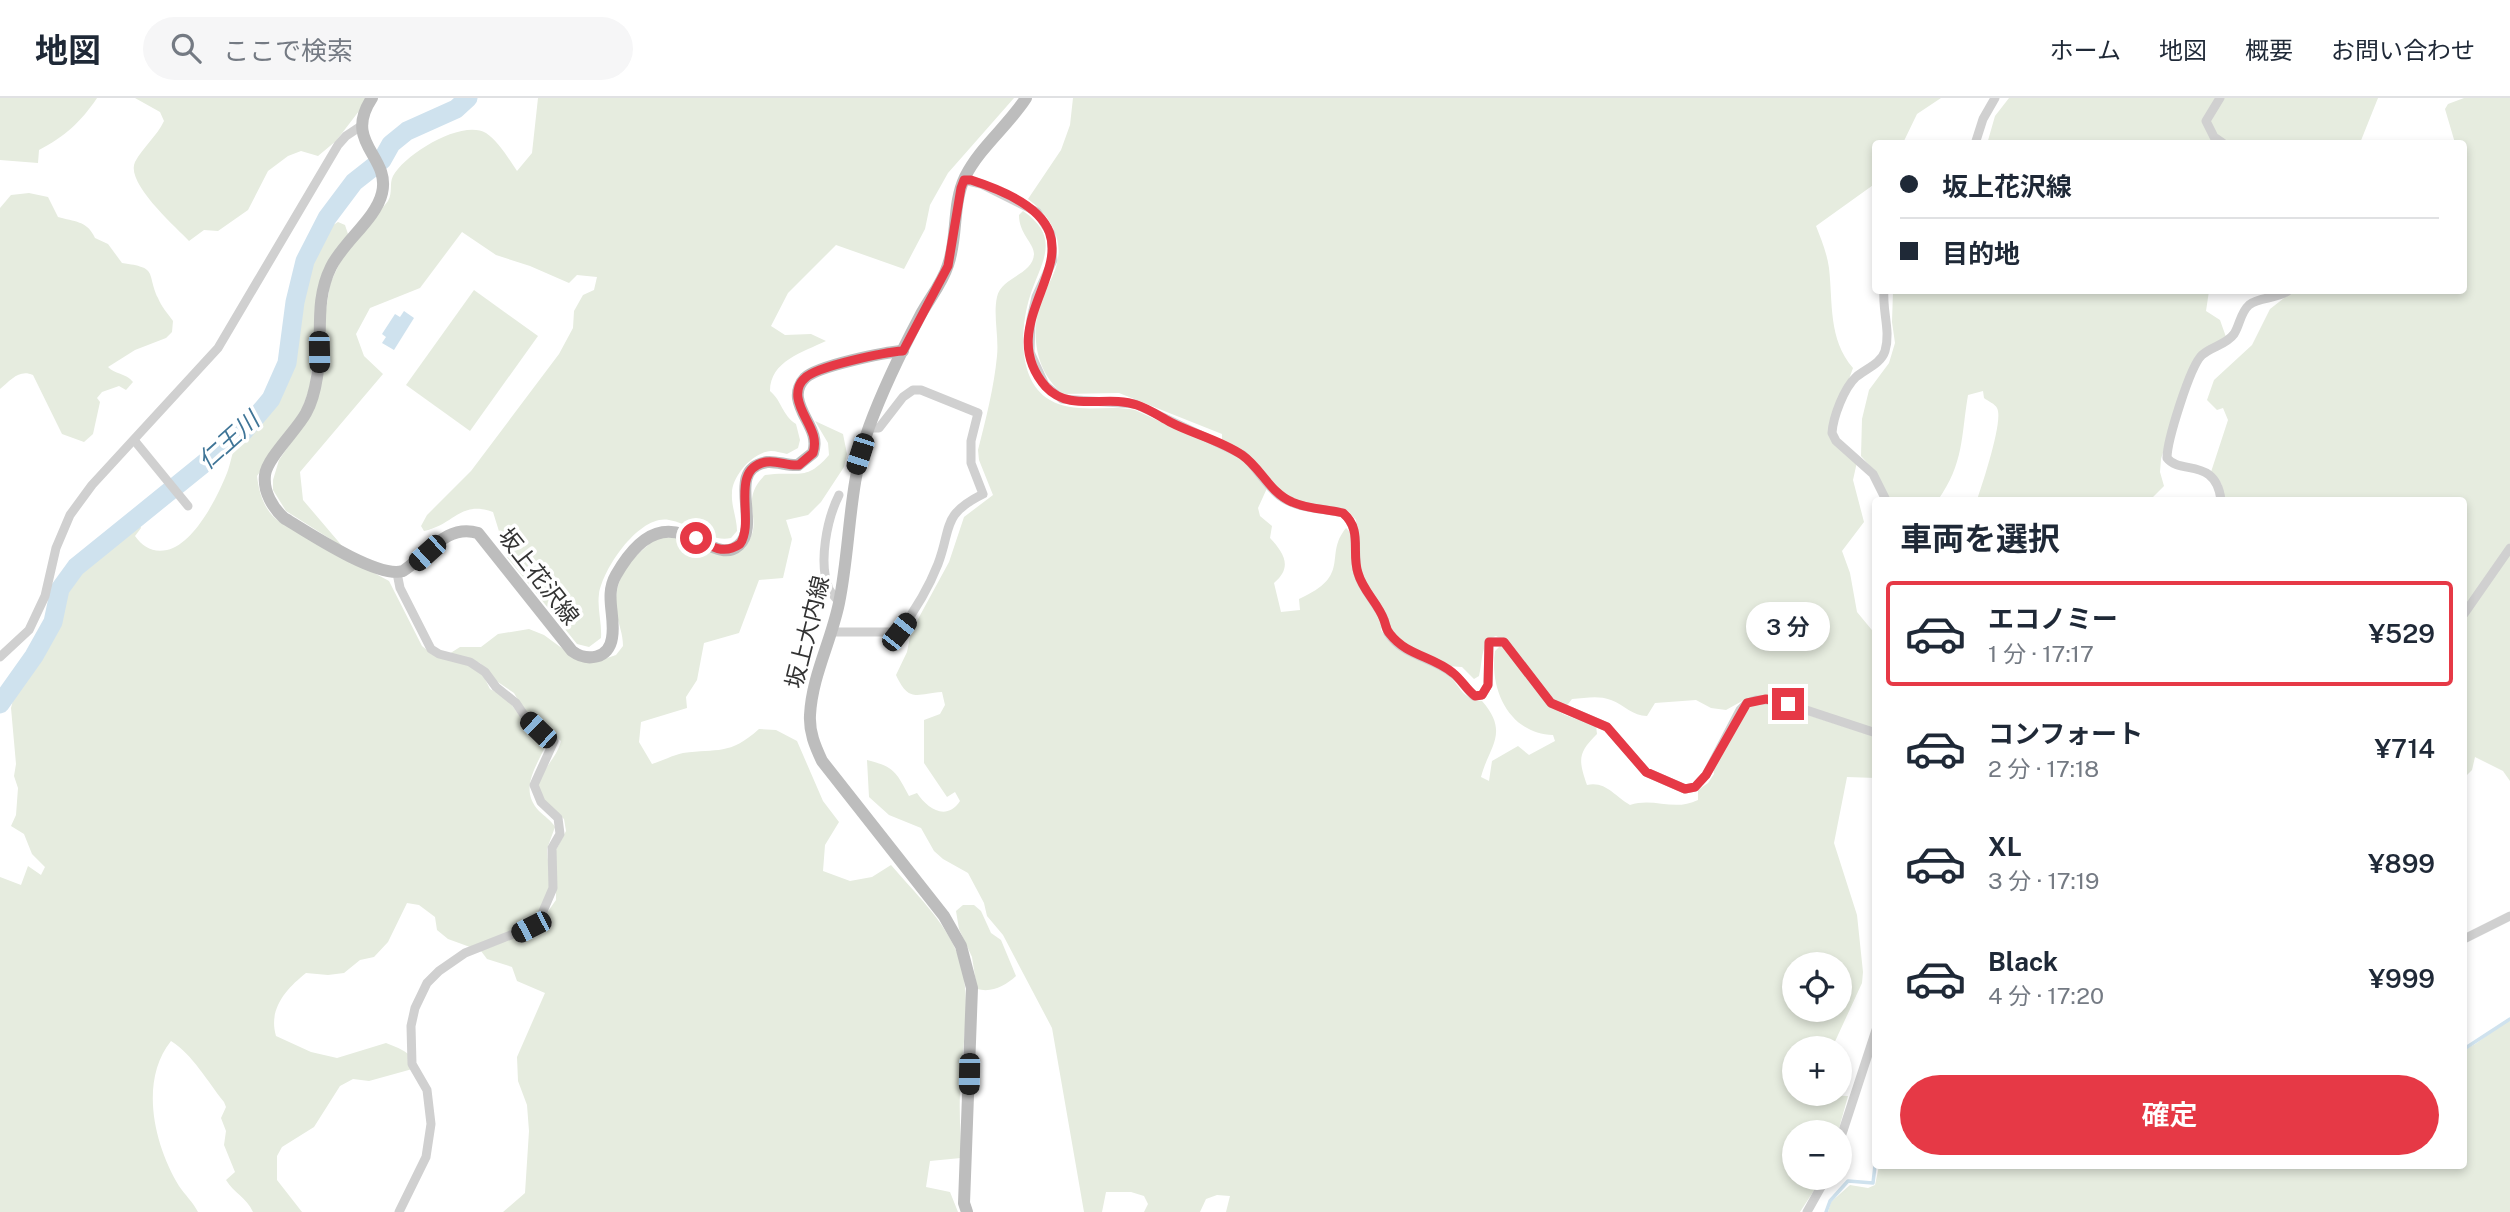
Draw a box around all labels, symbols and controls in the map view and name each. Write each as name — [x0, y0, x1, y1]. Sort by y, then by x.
search box — [143, 17, 633, 80]
icon: search — [167, 29, 205, 67]
text: 地図 — [35, 31, 101, 69]
text: ここで検索 — [223, 35, 353, 66]
text: ホーム — [2050, 36, 2121, 64]
text: 地図 — [2159, 36, 2207, 64]
text: 概要 — [2245, 36, 2293, 64]
text: お問い合わせ — [2331, 36, 2475, 64]
text: 坂上花沢線 — [1942, 171, 2072, 202]
text: 目的地 — [1942, 238, 2020, 269]
car — [309, 331, 330, 373]
water label: 仁王川 — [192, 403, 266, 474]
car — [844, 431, 877, 477]
text: 車両を選択 — [1900, 520, 2060, 557]
street label: 坂上花沢線 — [493, 522, 585, 630]
route start — [680, 522, 712, 554]
car — [405, 531, 450, 575]
street label: 坂上大内線 — [780, 573, 834, 691]
callout: 3 分 — [1746, 602, 1830, 652]
icon: car — [1904, 602, 1967, 665]
text: エコノミー — [1988, 603, 2118, 634]
car — [878, 609, 921, 655]
text: 3 分 — [1766, 613, 1810, 640]
text: ¥529 — [2369, 618, 2435, 649]
text: 1 分 · 17:17 — [1988, 640, 2094, 667]
route end — [1772, 688, 1804, 720]
car — [516, 708, 561, 752]
icon: car — [1904, 717, 1967, 780]
text: コンフォート — [1988, 718, 2143, 749]
text: ¥714 — [2374, 733, 2435, 764]
text: 2 分 · 17:18 — [1988, 755, 2099, 782]
text: XL — [1988, 831, 2022, 862]
icon: car — [1904, 832, 1967, 895]
text: ¥899 — [2368, 848, 2435, 879]
text: 3 分 · 17:19 — [1988, 867, 2099, 894]
car — [508, 908, 555, 946]
text: Black — [1988, 946, 2058, 977]
icon: car — [1904, 947, 1967, 1010]
map controls — [1782, 952, 1852, 1190]
button: locate — [1782, 952, 1852, 1022]
text: ¥999 — [2369, 963, 2435, 994]
text: 4 分 · 17:20 — [1988, 982, 2104, 1009]
button: + — [1782, 1036, 1852, 1106]
car — [959, 1053, 980, 1095]
button: 確定 — [1900, 1075, 2439, 1155]
button: − — [1782, 1120, 1852, 1190]

